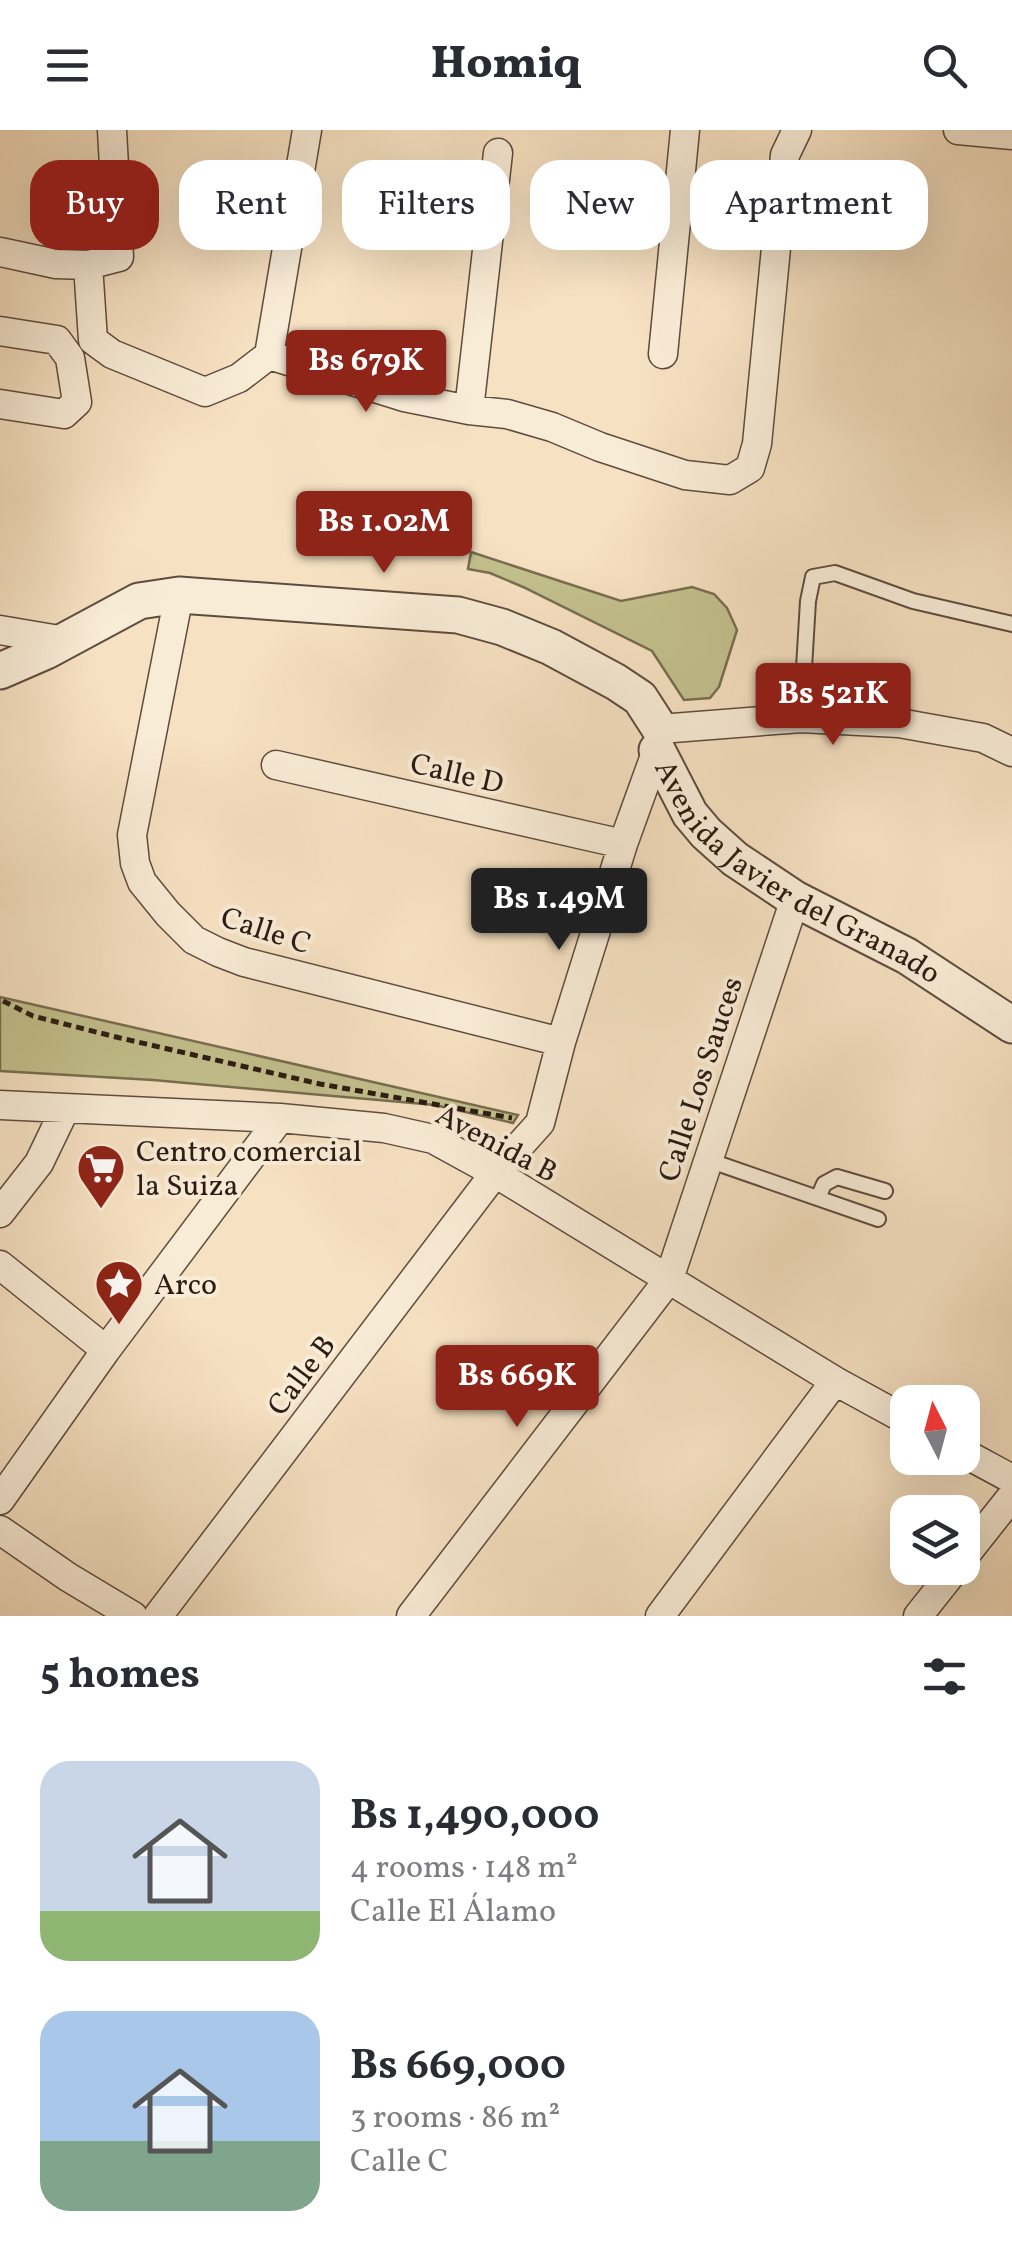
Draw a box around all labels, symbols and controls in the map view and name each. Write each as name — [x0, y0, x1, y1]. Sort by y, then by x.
text: Homiq — [431, 34, 581, 97]
icon: menu — [40, 38, 95, 93]
icon: search — [917, 38, 972, 93]
chip: Buy — [30, 160, 159, 250]
chip: Rent — [179, 160, 322, 250]
chip: Filters — [342, 160, 510, 250]
chip: New — [530, 160, 670, 250]
chip: Apartment — [690, 160, 928, 250]
pin: Bs 679K — [274, 330, 458, 415]
text: Bs 679K — [308, 340, 424, 384]
pin: Bs 1.02M — [281, 491, 487, 576]
text: Bs 1.02M — [318, 501, 450, 545]
pin: Bs 521K — [741, 663, 925, 748]
text: Bs 521K — [778, 673, 888, 717]
street label: Calle D — [406, 744, 507, 806]
street label: Avenida Javier del Granado — [643, 753, 948, 995]
pin: Bs 1.49M — [456, 868, 662, 953]
text: Bs 1.49M — [493, 878, 625, 922]
street label: Calle C — [215, 898, 316, 966]
street label: Calle Los Sauces — [649, 972, 755, 1187]
street label: Avenida B — [428, 1095, 564, 1194]
place label: Centro comercial la Suiza — [136, 1132, 362, 1208]
supermarket icon: Centro comercial la Suiza — [75, 1142, 127, 1210]
place icon: Arco — [93, 1258, 145, 1326]
place label: Arco — [154, 1265, 217, 1307]
street label: Calle B — [258, 1327, 347, 1425]
pin: Bs 669K — [425, 1345, 609, 1430]
text: Bs 669K — [458, 1355, 576, 1399]
north arrow — [890, 1385, 980, 1475]
map controls — [890, 1385, 980, 1585]
button: layers — [890, 1495, 980, 1585]
text: 5 homes — [40, 1647, 200, 1706]
icon: filters — [917, 1649, 972, 1704]
text: Bs 1,490,000 — [350, 1788, 599, 1847]
icon: home — [120, 1801, 240, 1921]
text: 4 rooms · 148 m² — [350, 1847, 578, 1891]
text: Calle El Álamo — [350, 1891, 556, 1935]
text: Bs 669,000 — [350, 2038, 566, 2097]
icon: home — [120, 2051, 240, 2171]
text: 3 rooms · 86 m² — [350, 2097, 560, 2141]
text: Calle C — [350, 2141, 448, 2185]

